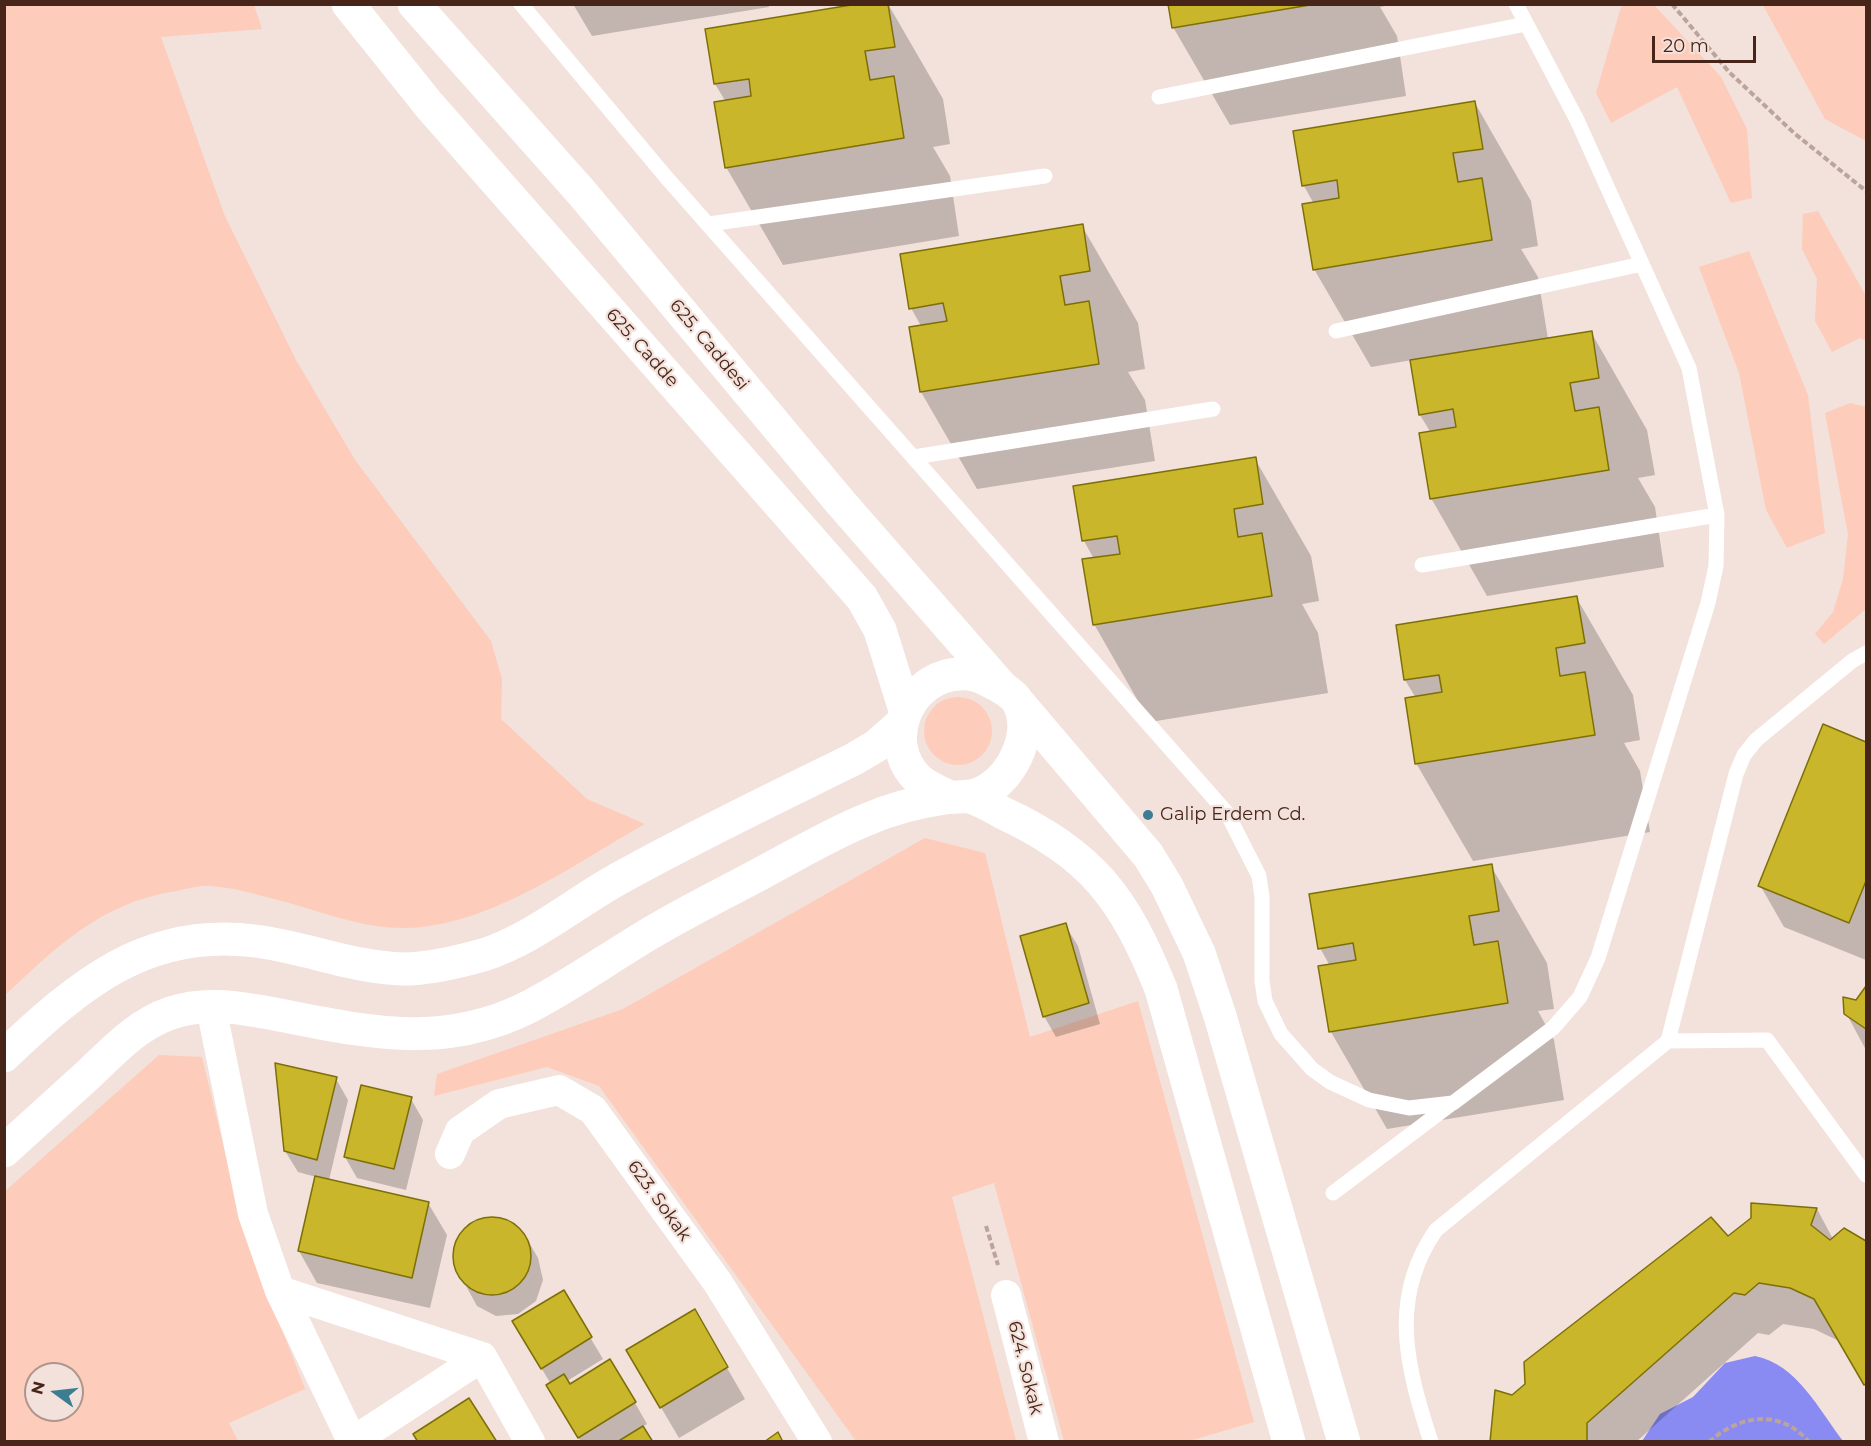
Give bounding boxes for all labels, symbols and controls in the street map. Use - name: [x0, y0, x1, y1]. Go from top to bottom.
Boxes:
- scale bar: [1655, 24, 1758, 62]
- text: 20 m: [1663, 35, 1709, 57]
- street label: 625. Caddesi: [665, 295, 753, 395]
- street label: 625. Cadde: [601, 304, 683, 392]
- place label: Galip Erdem Cd.: [1160, 804, 1305, 826]
- marker: Galip Erdem Cd.: [1141, 808, 1155, 822]
- street label: 623. Sokak: [623, 1157, 695, 1245]
- street label: 624. Sokak: [1003, 1319, 1047, 1417]
- north arrow: [24, 1362, 84, 1422]
- text: N: [27, 1379, 49, 1396]

